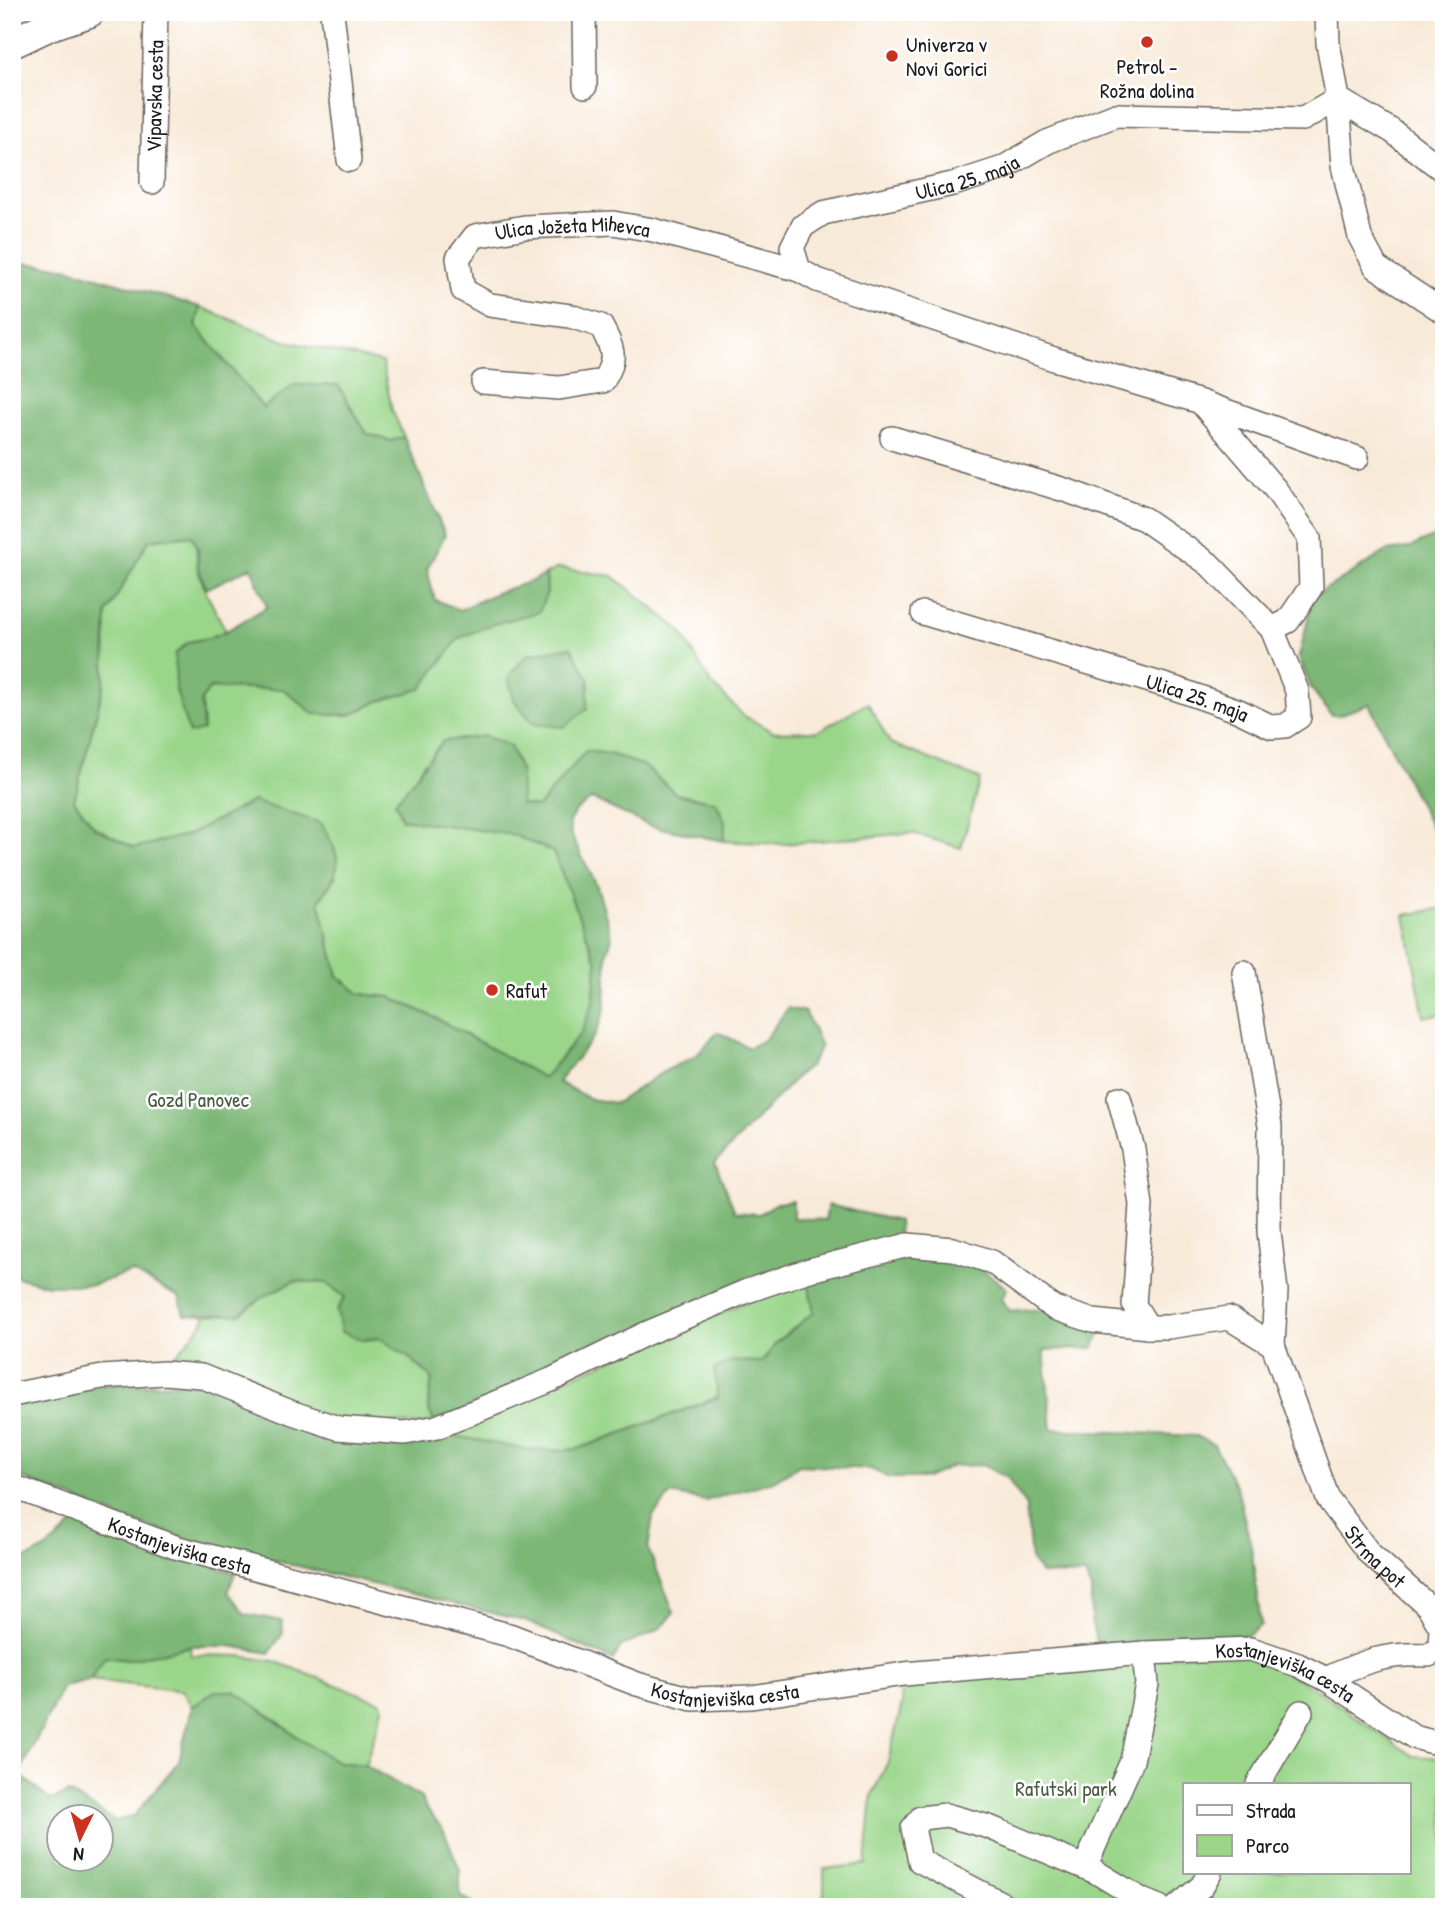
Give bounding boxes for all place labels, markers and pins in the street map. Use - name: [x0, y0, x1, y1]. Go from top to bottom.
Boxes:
- place label: Univerza v Novi Gorici: [906, 30, 988, 83]
- marker: Petrol - Rožna dolina: [1139, 34, 1155, 50]
- marker: Univerza v Novi Gorici: [884, 48, 900, 64]
- place label: Petrol - Rožna dolina: [1100, 52, 1194, 105]
- place label: Rafut: [506, 976, 548, 1005]
- marker: Rafut: [484, 982, 500, 998]

